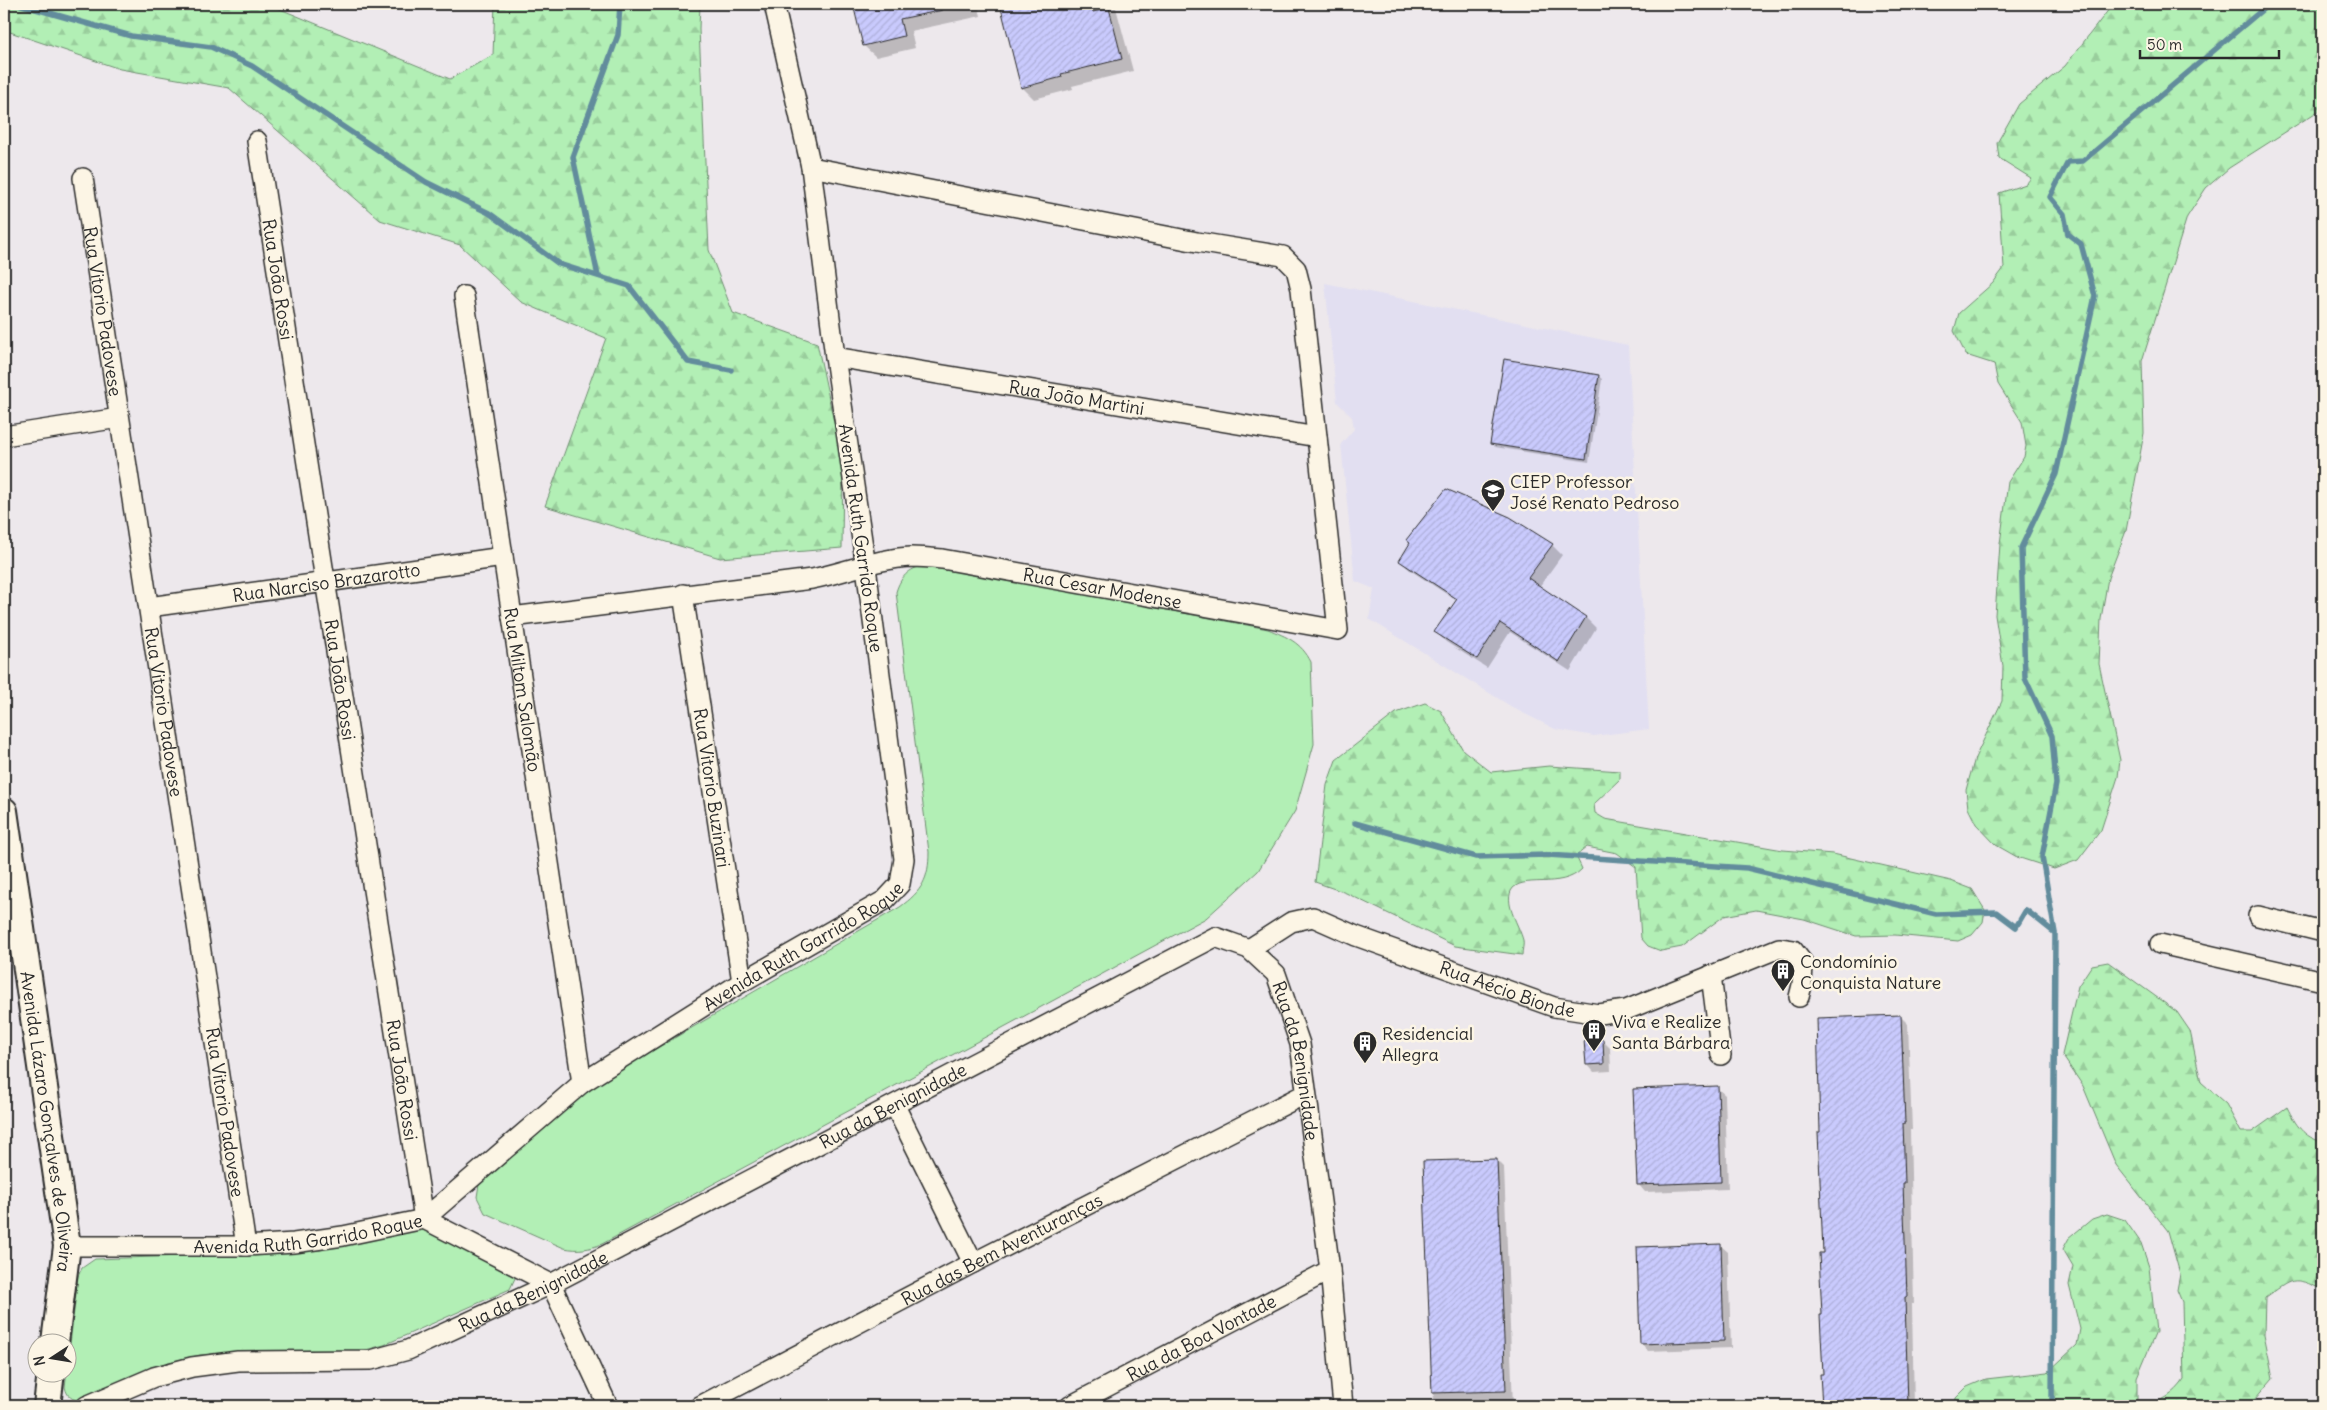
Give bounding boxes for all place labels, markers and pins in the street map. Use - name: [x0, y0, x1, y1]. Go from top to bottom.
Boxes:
- place label: CIEP Professor José Renato Pedroso: [1510, 470, 1679, 514]
- school or university icon: CIEP Professor José Renato Pedroso: [1480, 478, 1506, 512]
- place label: Condomínio Conquista Nature: [1800, 950, 1941, 994]
- building icon: Condomínio Conquista Nature: [1770, 958, 1796, 992]
- place label: Viva e Realize Santa Bárbara: [1612, 1010, 1730, 1054]
- building icon: Viva e Realize Santa Bárbara: [1581, 1018, 1607, 1052]
- place label: Residencial Allegra: [1382, 1022, 1473, 1066]
- building icon: Residencial Allegra: [1352, 1030, 1378, 1064]

